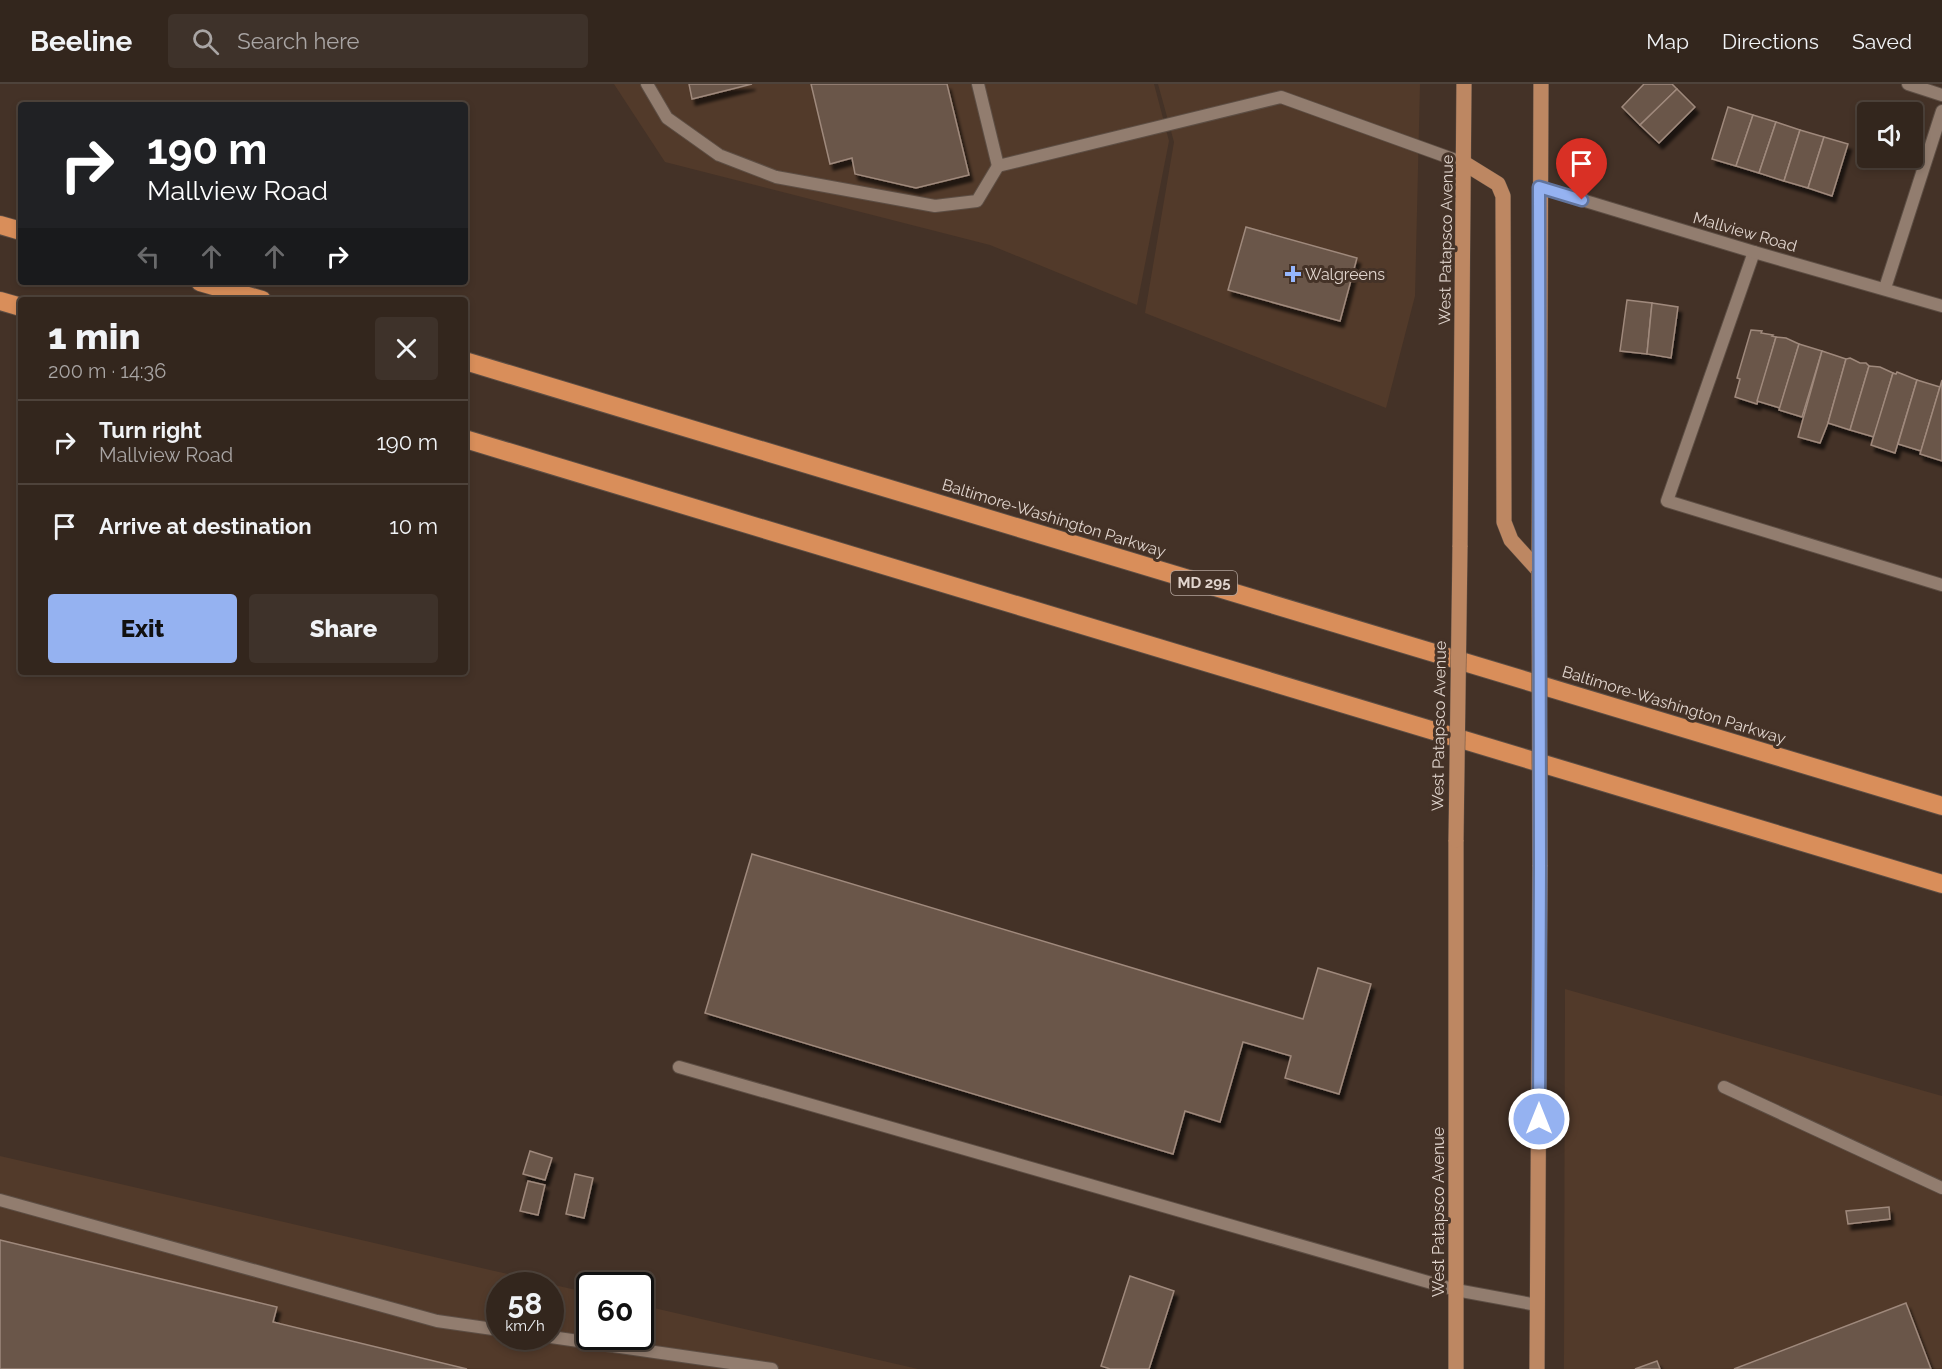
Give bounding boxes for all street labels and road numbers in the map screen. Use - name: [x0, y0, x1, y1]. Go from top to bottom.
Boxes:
- street label: West Patapsco Avenue: [1435, 155, 1457, 325]
- street label: Mallview Road: [1691, 208, 1799, 256]
- street label: Baltimore-Washington Parkway: [940, 475, 1168, 561]
- road number: MD 295: [1171, 571, 1237, 595]
- street label: West Patapsco Avenue: [1428, 641, 1450, 811]
- street label: Baltimore-Washington Parkway: [1560, 662, 1788, 748]
- street label: West Patapsco Avenue: [1429, 1127, 1448, 1297]

